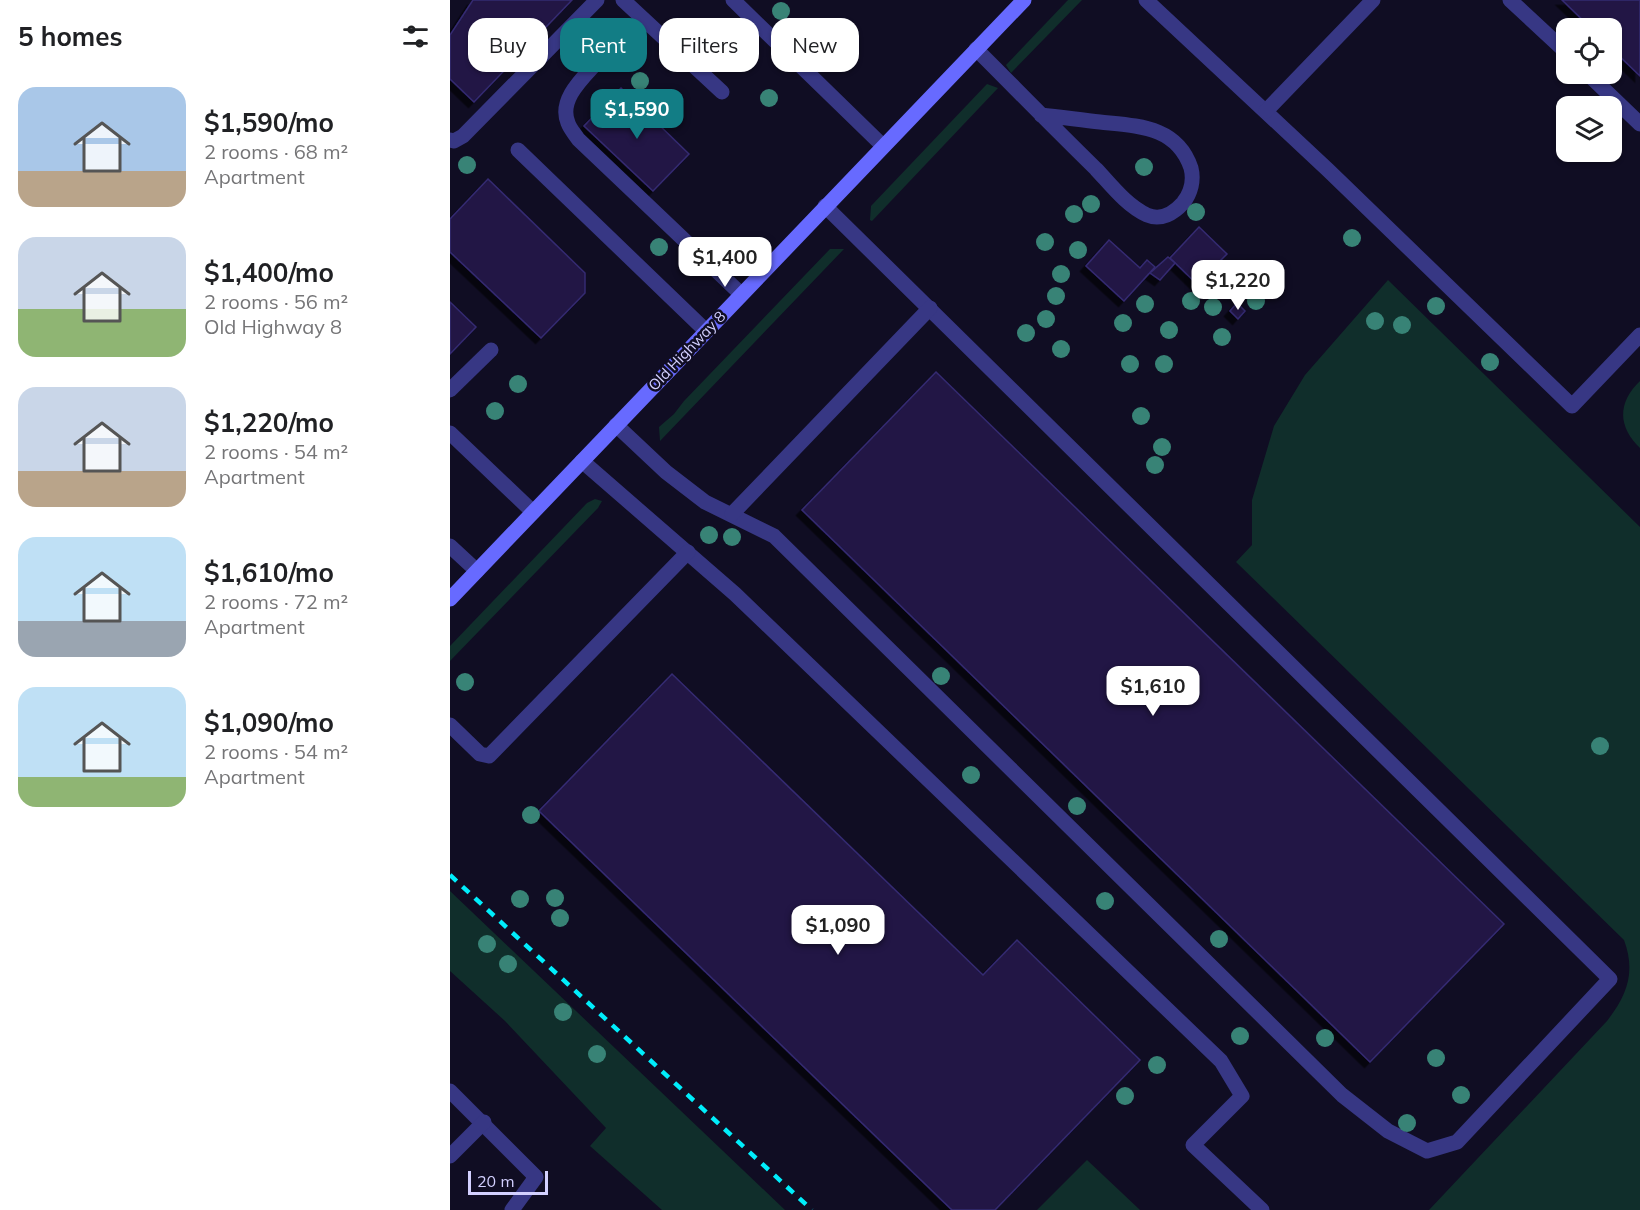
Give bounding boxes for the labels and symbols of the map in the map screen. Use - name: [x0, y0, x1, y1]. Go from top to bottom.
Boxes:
- pin: $1,590: [588, 89, 686, 140]
- pin: $1,400: [676, 237, 774, 288]
- pin: $1,220: [1189, 260, 1287, 311]
- street label: Old Highway 8: [644, 307, 729, 395]
- pin: $1,610: [1104, 666, 1202, 717]
- pin: $1,090: [789, 905, 887, 956]
- scale bar: [468, 1168, 548, 1196]

